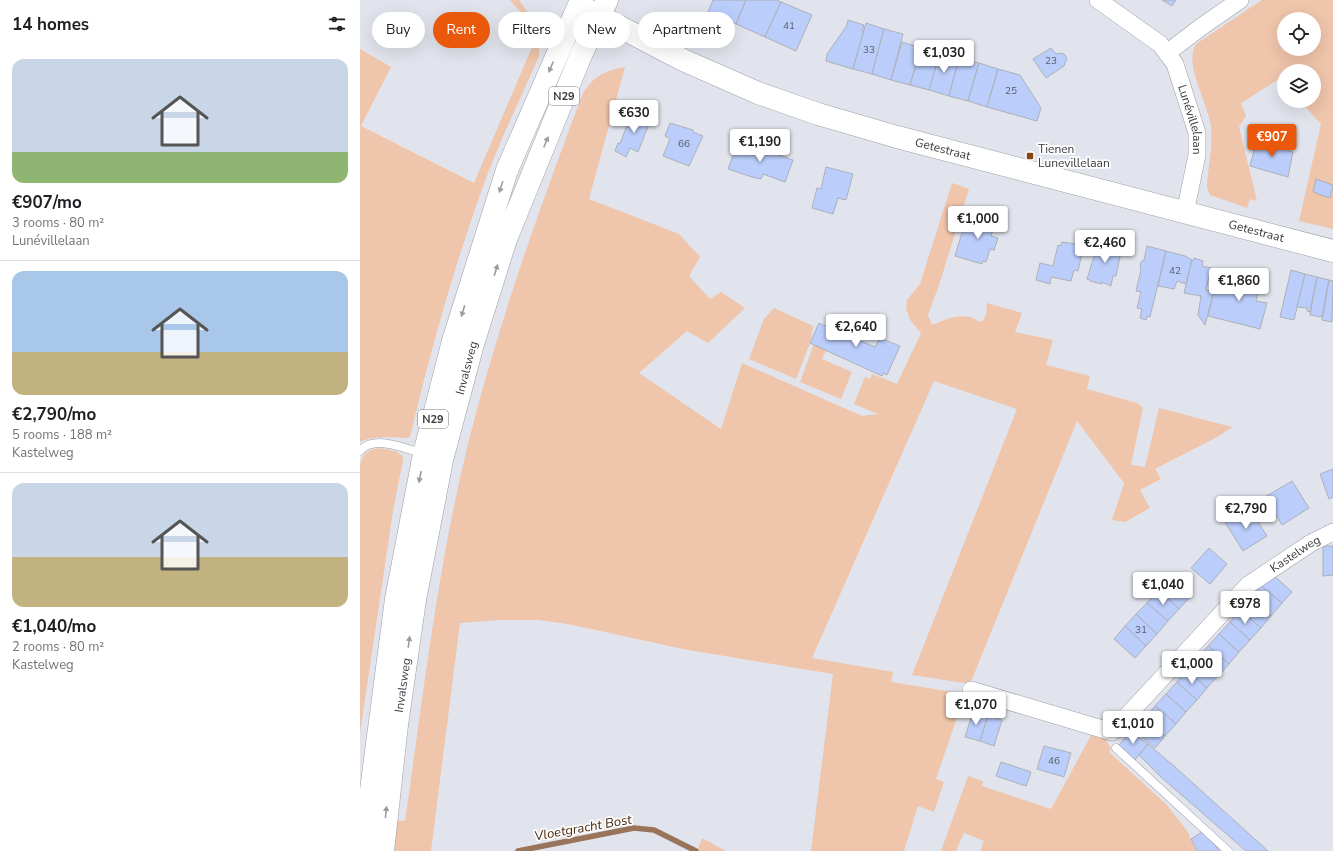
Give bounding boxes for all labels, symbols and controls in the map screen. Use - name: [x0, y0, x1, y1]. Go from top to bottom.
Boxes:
- chip: Buy: [372, 12, 425, 48]
- chip: Rent: [433, 12, 490, 48]
- chip: Filters: [498, 12, 565, 48]
- chip: New: [573, 12, 630, 48]
- chip: Apartment: [638, 12, 735, 48]
- map controls: [1277, 12, 1321, 108]
- button: locate: [1277, 12, 1321, 56]
- text: 14 homes: [12, 13, 89, 36]
- icon: filters: [326, 13, 348, 35]
- house number: 41: [783, 19, 795, 33]
- pin: €1,030: [911, 40, 977, 74]
- house number: 33: [863, 43, 875, 57]
- text: €1,030: [923, 44, 965, 62]
- house number: 23: [1045, 54, 1057, 68]
- one-way arrow: [548, 61, 554, 73]
- button: layers: [1277, 64, 1321, 108]
- street label: Lunévillelaan: [1174, 83, 1205, 154]
- house number: 25: [1005, 84, 1017, 98]
- icon: home: [144, 85, 216, 157]
- road number: N29: [549, 87, 579, 105]
- pin: €630: [610, 100, 658, 134]
- text: €630: [618, 104, 650, 122]
- pin: €907: [1248, 124, 1296, 158]
- text: €907: [1256, 128, 1288, 146]
- pin: €1,190: [727, 129, 793, 163]
- text: €1,190: [739, 133, 781, 151]
- street label: Getestraat: [913, 134, 973, 164]
- one-way arrow: [543, 136, 549, 148]
- house number: 66: [678, 137, 690, 151]
- place label: Tienen Lunevillelaan: [1038, 141, 1110, 171]
- marker: Tienen Lunevillelaan: [1025, 151, 1035, 161]
- one-way arrow: [498, 181, 504, 193]
- text: €907/mo: [12, 191, 82, 214]
- pin: €1,000: [945, 206, 1011, 240]
- text: €1,000: [957, 210, 999, 228]
- text: 3 rooms · 80 m²: [12, 214, 104, 232]
- street label: Getestraat: [1227, 216, 1287, 246]
- pin: €2,460: [1072, 230, 1138, 264]
- text: Lunévillelaan: [12, 232, 90, 250]
- text: €2,460: [1084, 234, 1126, 252]
- one-way arrow: [493, 264, 499, 276]
- house number: 42: [1169, 264, 1181, 278]
- pin: €1,860: [1206, 268, 1272, 302]
- text: €1,860: [1218, 272, 1260, 290]
- icon: home: [144, 297, 216, 369]
- one-way arrow: [460, 305, 466, 317]
- pin: €2,640: [823, 314, 889, 348]
- text: €2,640: [835, 318, 877, 336]
- street label: Invalsweg: [452, 339, 481, 396]
- text: €2,790/mo: [12, 403, 96, 426]
- road number: N29: [418, 410, 448, 428]
- text: 5 rooms · 188 m²: [12, 426, 112, 444]
- text: Kastelweg: [12, 444, 74, 462]
- one-way arrow: [416, 471, 422, 483]
- pin: €2,790: [1213, 496, 1279, 530]
- text: €2,790: [1225, 500, 1267, 518]
- icon: home: [144, 509, 216, 581]
- street label: Kastelweg: [1267, 532, 1323, 576]
- pin: €1,040: [1130, 572, 1196, 606]
- text: €1,040: [1142, 576, 1184, 594]
- pin: €978: [1221, 591, 1269, 625]
- text: €978: [1229, 595, 1261, 613]
- text: €1,040/mo: [12, 615, 96, 638]
- house number: 31: [1135, 623, 1147, 637]
- one-way arrow: [406, 636, 412, 648]
- text: 2 rooms · 80 m²: [12, 638, 104, 656]
- pin: €1,000: [1159, 651, 1225, 685]
- text: €1,000: [1171, 655, 1213, 673]
- text: Kastelweg: [12, 656, 74, 674]
- street label: Invalsweg: [391, 657, 415, 713]
- pin: €1,070: [943, 692, 1009, 726]
- text: €1,070: [955, 696, 997, 714]
- pin: €1,010: [1100, 711, 1166, 745]
- text: €1,010: [1112, 715, 1154, 733]
- house number: 46: [1048, 754, 1060, 768]
- one-way arrow: [383, 806, 390, 818]
- water label: Vloetgracht Bost: [533, 811, 634, 845]

